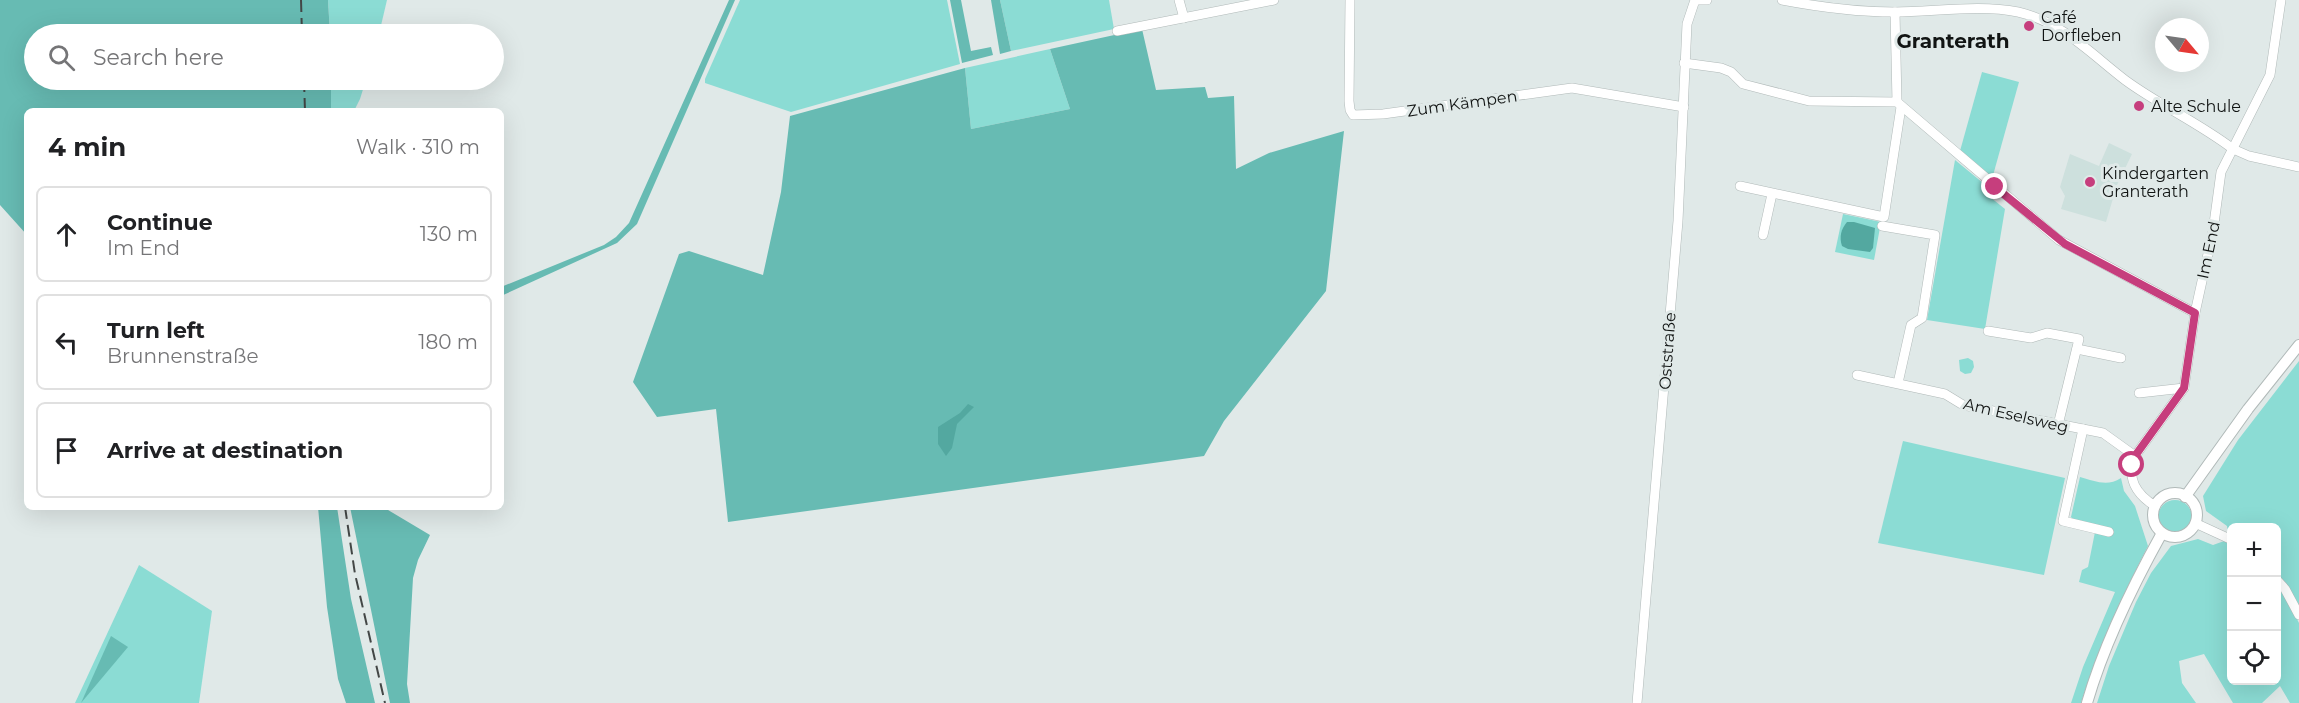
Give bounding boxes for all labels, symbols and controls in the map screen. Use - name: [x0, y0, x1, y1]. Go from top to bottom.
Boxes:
- place label: Café Dorfleben: [2041, 8, 2122, 45]
- north arrow: [2155, 18, 2209, 72]
- marker: Café Dorfleben: [2022, 19, 2036, 33]
- search box: [24, 24, 504, 90]
- district label: Granterath: [1896, 29, 2010, 53]
- icon: search: [45, 41, 78, 74]
- text: Search here: [93, 44, 224, 71]
- street label: Zum Kämpen: [1406, 86, 1518, 121]
- place label: Alte Schule: [2151, 97, 2241, 116]
- marker: Alte Schule: [2132, 99, 2146, 113]
- text: 4 min: [48, 131, 126, 163]
- text: Walk · 310 m: [356, 135, 480, 159]
- place label: Kindergarten Granterath: [2102, 164, 2209, 201]
- route end: [1981, 173, 2007, 199]
- marker: Kindergarten Granterath: [2083, 175, 2097, 189]
- text: Continue: [107, 209, 213, 236]
- icon: ahead: [50, 218, 83, 251]
- street label: Im End: [2193, 220, 2224, 281]
- text: 130 m: [420, 222, 478, 246]
- text: Im End: [107, 236, 180, 260]
- street label: Oststraße: [1655, 312, 1680, 390]
- text: Turn left: [107, 317, 205, 344]
- icon: left: [50, 326, 83, 359]
- text: 180 m: [418, 330, 478, 354]
- text: Brunnenstraße: [107, 344, 259, 368]
- street label: Am Eselsweg: [1962, 394, 2070, 437]
- icon: arrive: [50, 434, 83, 467]
- text: Arrive at destination: [107, 437, 343, 464]
- route start: [2118, 451, 2144, 477]
- map controls: [2227, 523, 2281, 685]
- button: +: [2227, 523, 2281, 577]
- button: −: [2227, 577, 2281, 631]
- button: locate: [2227, 631, 2281, 685]

